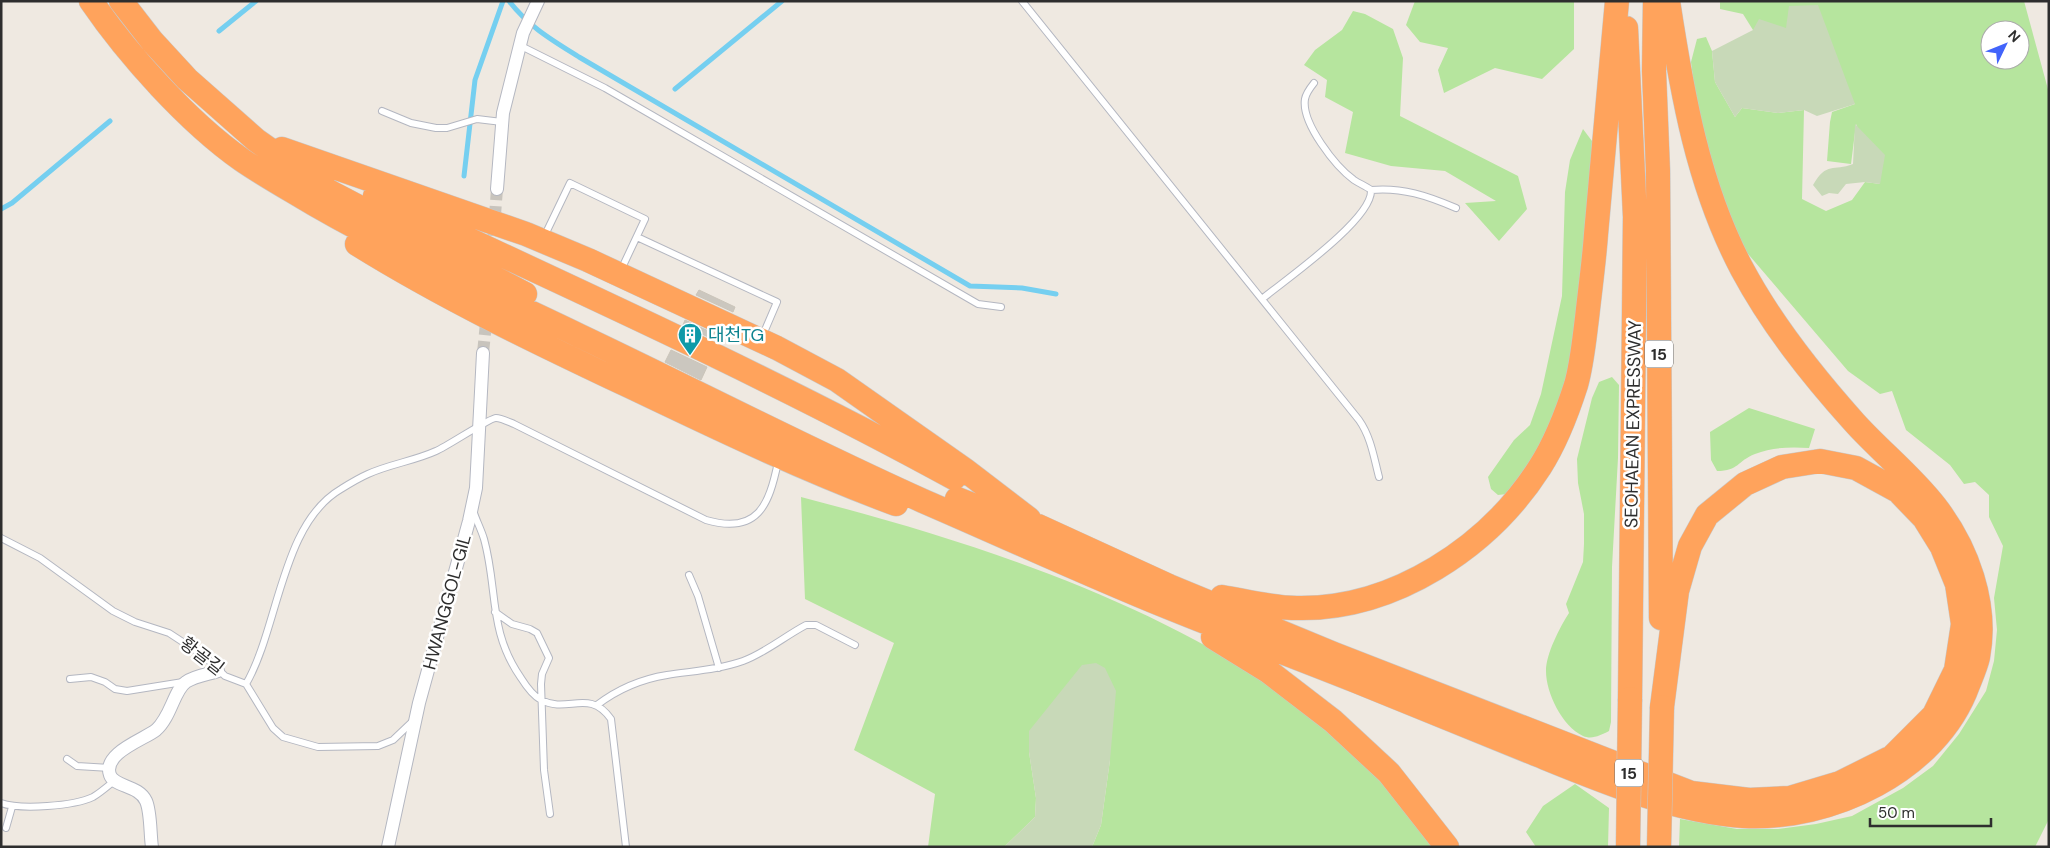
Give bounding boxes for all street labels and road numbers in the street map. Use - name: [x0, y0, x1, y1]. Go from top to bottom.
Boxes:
- street label: SEOHAEAN EXPRESSWAY: [1619, 319, 1647, 528]
- road number: 15: [1645, 340, 1673, 368]
- street label: HWANGGOL-GIL: [417, 532, 477, 672]
- street label: 황골길: [175, 631, 229, 681]
- road number: 15: [1615, 760, 1643, 786]

